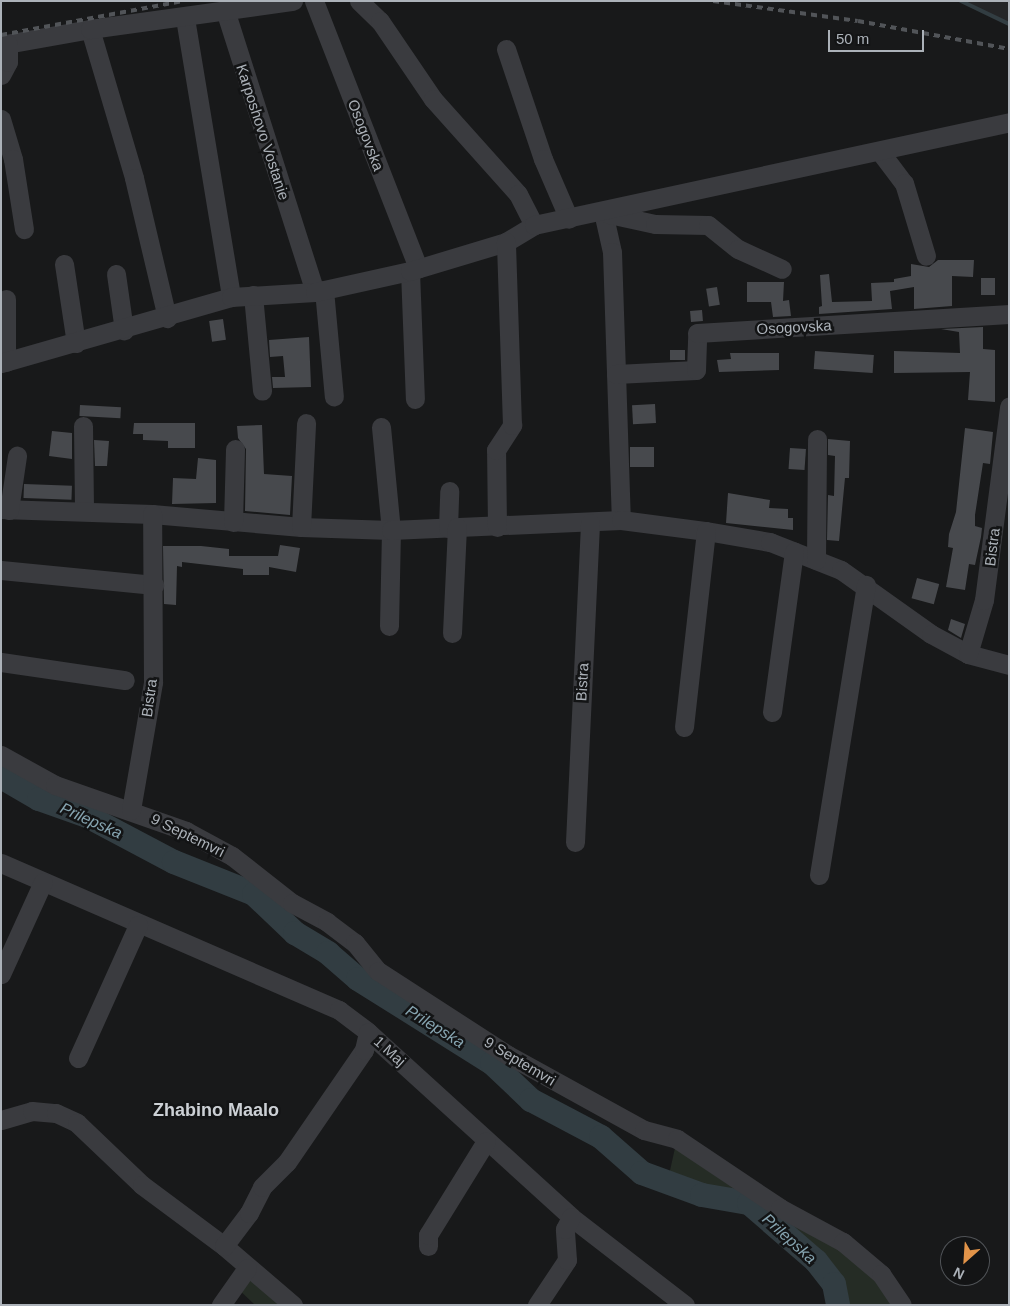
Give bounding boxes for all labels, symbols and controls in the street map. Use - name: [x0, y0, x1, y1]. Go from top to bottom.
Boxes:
- scale bar: [830, 20, 926, 52]
- text: 50 m: [836, 30, 869, 47]
- street label: Karposhovo Vostanie: [233, 62, 293, 202]
- street label: Osogovska: [344, 97, 388, 173]
- street label: Osogovska: [756, 316, 832, 338]
- street label: Bistra: [981, 527, 1003, 567]
- street label: Bistra: [572, 662, 592, 702]
- street label: Bistra: [137, 678, 161, 718]
- water label: Prilepska: [57, 799, 125, 843]
- street label: 9 Septemvri: [148, 809, 228, 861]
- water label: Prilepska: [402, 1001, 468, 1053]
- street label: 1 Maj: [370, 1032, 410, 1070]
- street label: 9 Septemvri: [481, 1033, 559, 1089]
- district label: Zhabino Maalo: [153, 1099, 279, 1121]
- water label: Prilepska: [758, 1210, 820, 1268]
- north arrow: [940, 1236, 990, 1286]
- text: N: [951, 1264, 967, 1283]

